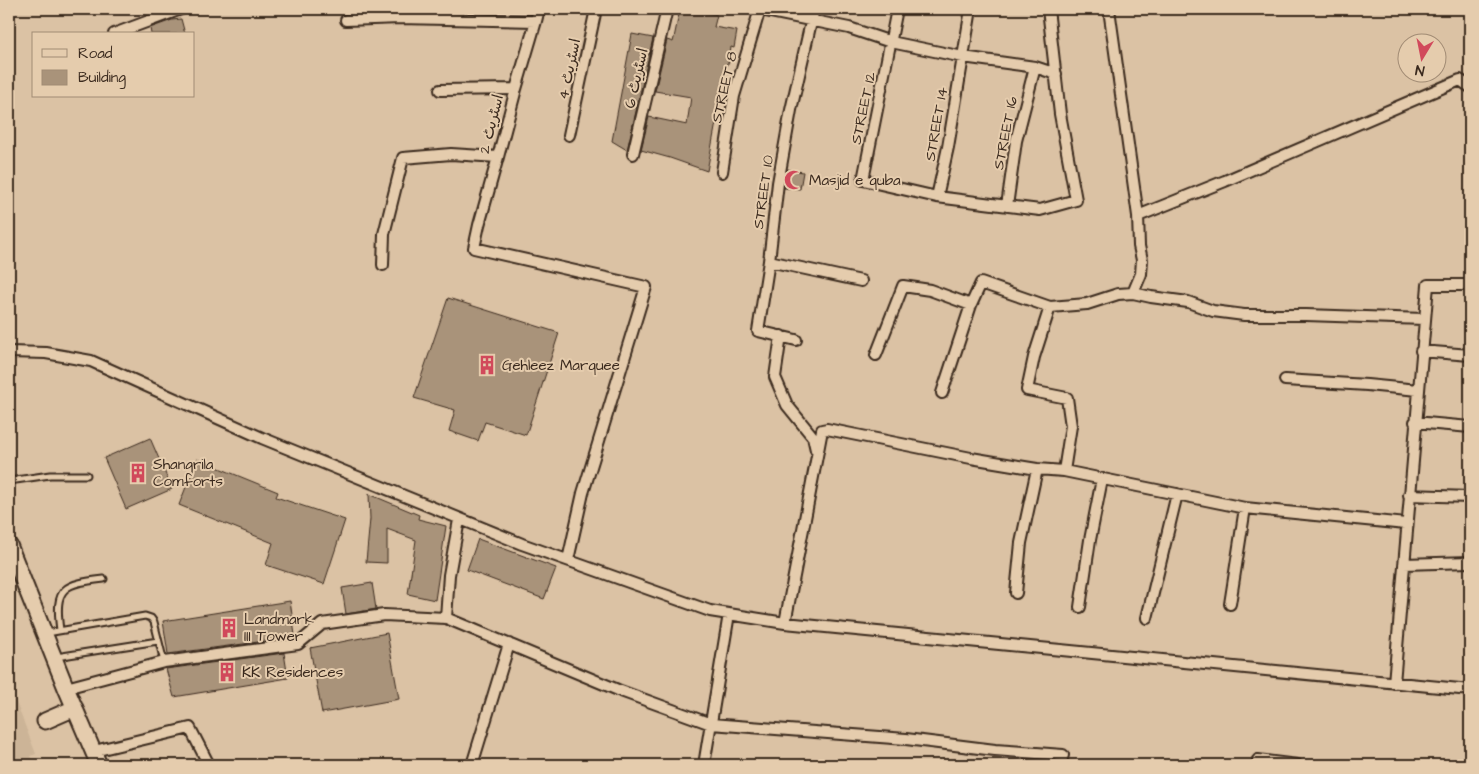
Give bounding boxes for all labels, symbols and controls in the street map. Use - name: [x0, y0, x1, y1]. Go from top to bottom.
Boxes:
- legend: [32, 32, 195, 98]
- north arrow: [1396, 32, 1446, 82]
- street label: اسٹریٹ 4: [553, 37, 586, 102]
- text: Road: [78, 43, 113, 64]
- street label: اسٹریٹ 6: [619, 46, 654, 110]
- street label: STREET 8: [706, 49, 743, 125]
- text: N: [1414, 59, 1426, 80]
- text: Building: [78, 67, 126, 89]
- street label: STREET 12: [846, 70, 881, 146]
- street label: STREET 14: [920, 85, 953, 163]
- street label: اسٹریٹ 2: [474, 92, 509, 156]
- street label: STREET 16: [988, 94, 1023, 171]
- street label: STREET 10: [748, 153, 779, 230]
- mosque icon: Masjid e quba: [783, 169, 805, 191]
- place label: Masjid e quba: [809, 170, 901, 191]
- building icon: Gehleez Marquee: [476, 354, 498, 376]
- place label: Gehleez Marquee: [502, 355, 620, 376]
- place label: Shangrila Comforts: [153, 454, 223, 492]
- building icon: Shangrila Comforts: [127, 462, 149, 484]
- place label: Landmark III Tower: [244, 609, 314, 647]
- building icon: Landmark III Tower: [218, 617, 240, 639]
- building icon: KK Residences: [216, 661, 238, 683]
- place label: KK Residences: [242, 662, 344, 683]

